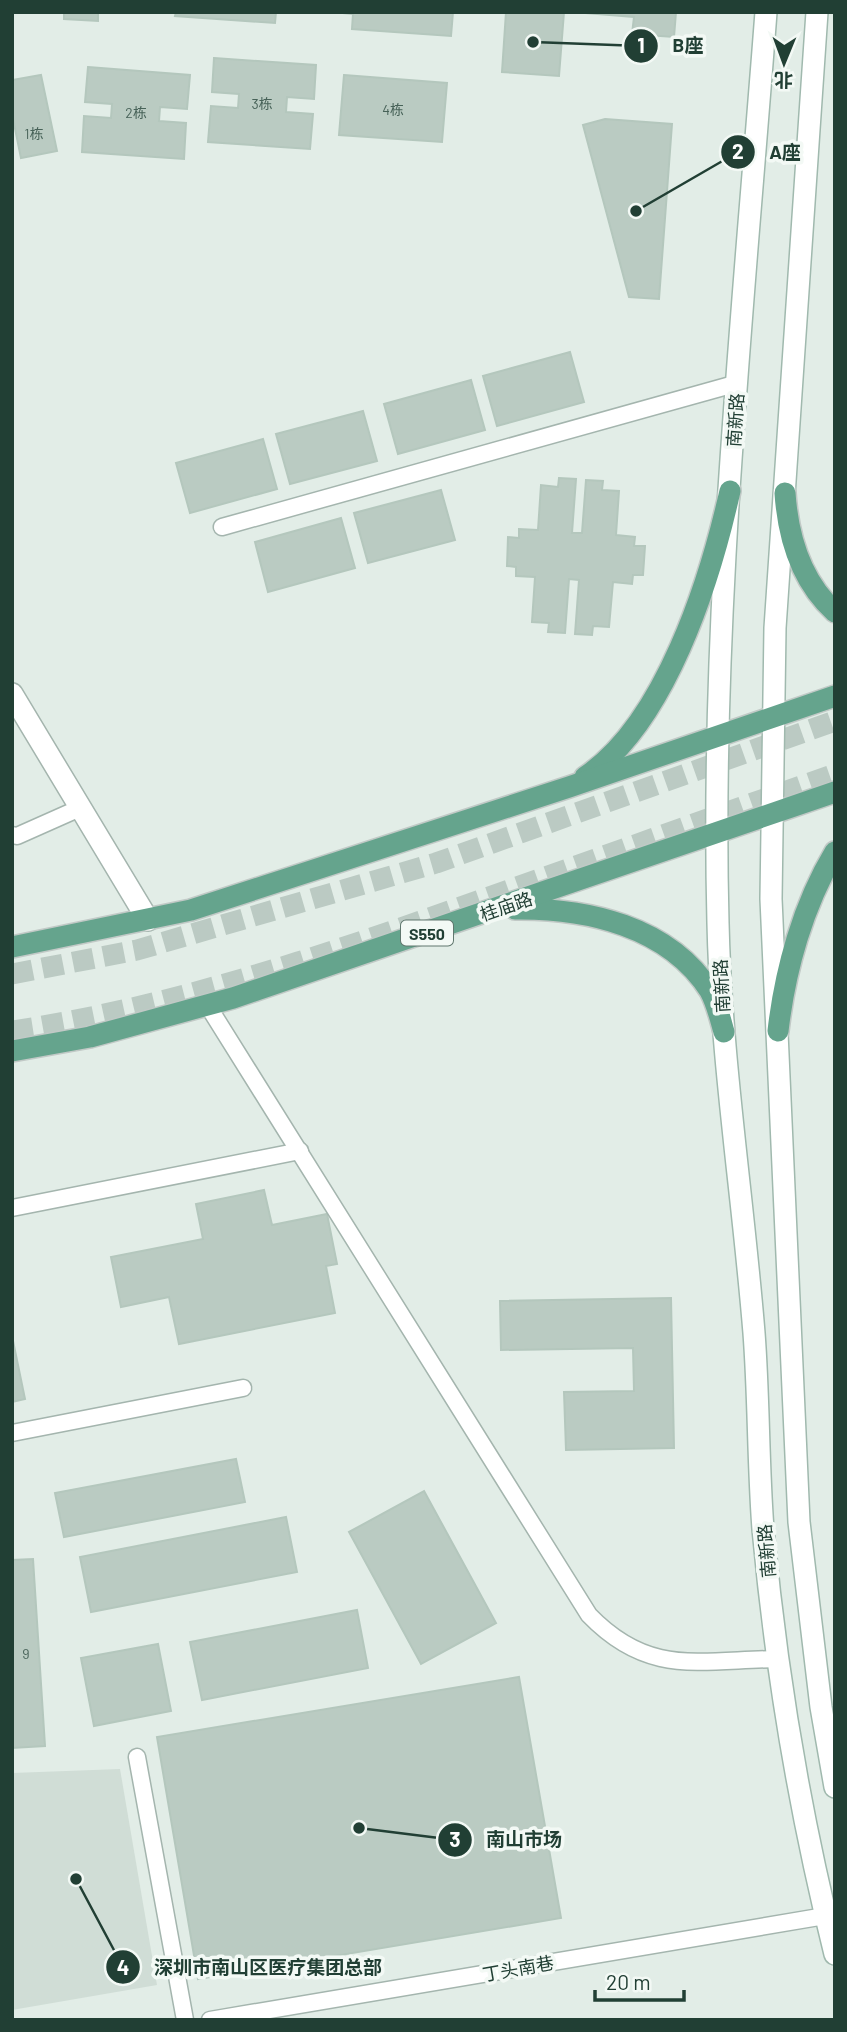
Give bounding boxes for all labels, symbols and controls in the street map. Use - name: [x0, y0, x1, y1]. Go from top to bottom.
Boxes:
- callout: B座: [624, 26, 718, 66]
- north arrow: [749, 28, 819, 98]
- text: 1: [637, 32, 645, 57]
- text: B座: [673, 33, 703, 56]
- text: 北: [774, 69, 793, 92]
- house number: 3栋: [251, 95, 273, 112]
- house number: 4栋: [382, 101, 404, 118]
- house number: 2栋: [125, 104, 147, 121]
- house number: 1栋: [25, 125, 43, 142]
- callout: A座: [720, 132, 815, 172]
- text: 2: [732, 138, 744, 163]
- text: A座: [769, 140, 801, 163]
- street label: 南新路: [722, 392, 748, 448]
- street label: 桂庙路: [477, 887, 535, 925]
- road number: S550: [401, 920, 453, 945]
- street label: 南新路: [709, 958, 733, 1014]
- street label: 南新路: [753, 1523, 779, 1579]
- house number: 9: [22, 1645, 30, 1662]
- callout: 南山市场: [437, 1820, 576, 1860]
- text: 3: [449, 1826, 461, 1851]
- text: 南山市场: [486, 1827, 562, 1850]
- callout: 深圳市南山区医疗集团总部: [105, 1947, 396, 1987]
- street label: 丁头南巷: [481, 1951, 555, 1985]
- text: 4: [117, 1954, 129, 1979]
- text: 深圳市南山区医疗集团总部: [154, 1955, 382, 1978]
- scale bar: [595, 1958, 684, 2002]
- text: 20 m: [606, 1969, 651, 1994]

